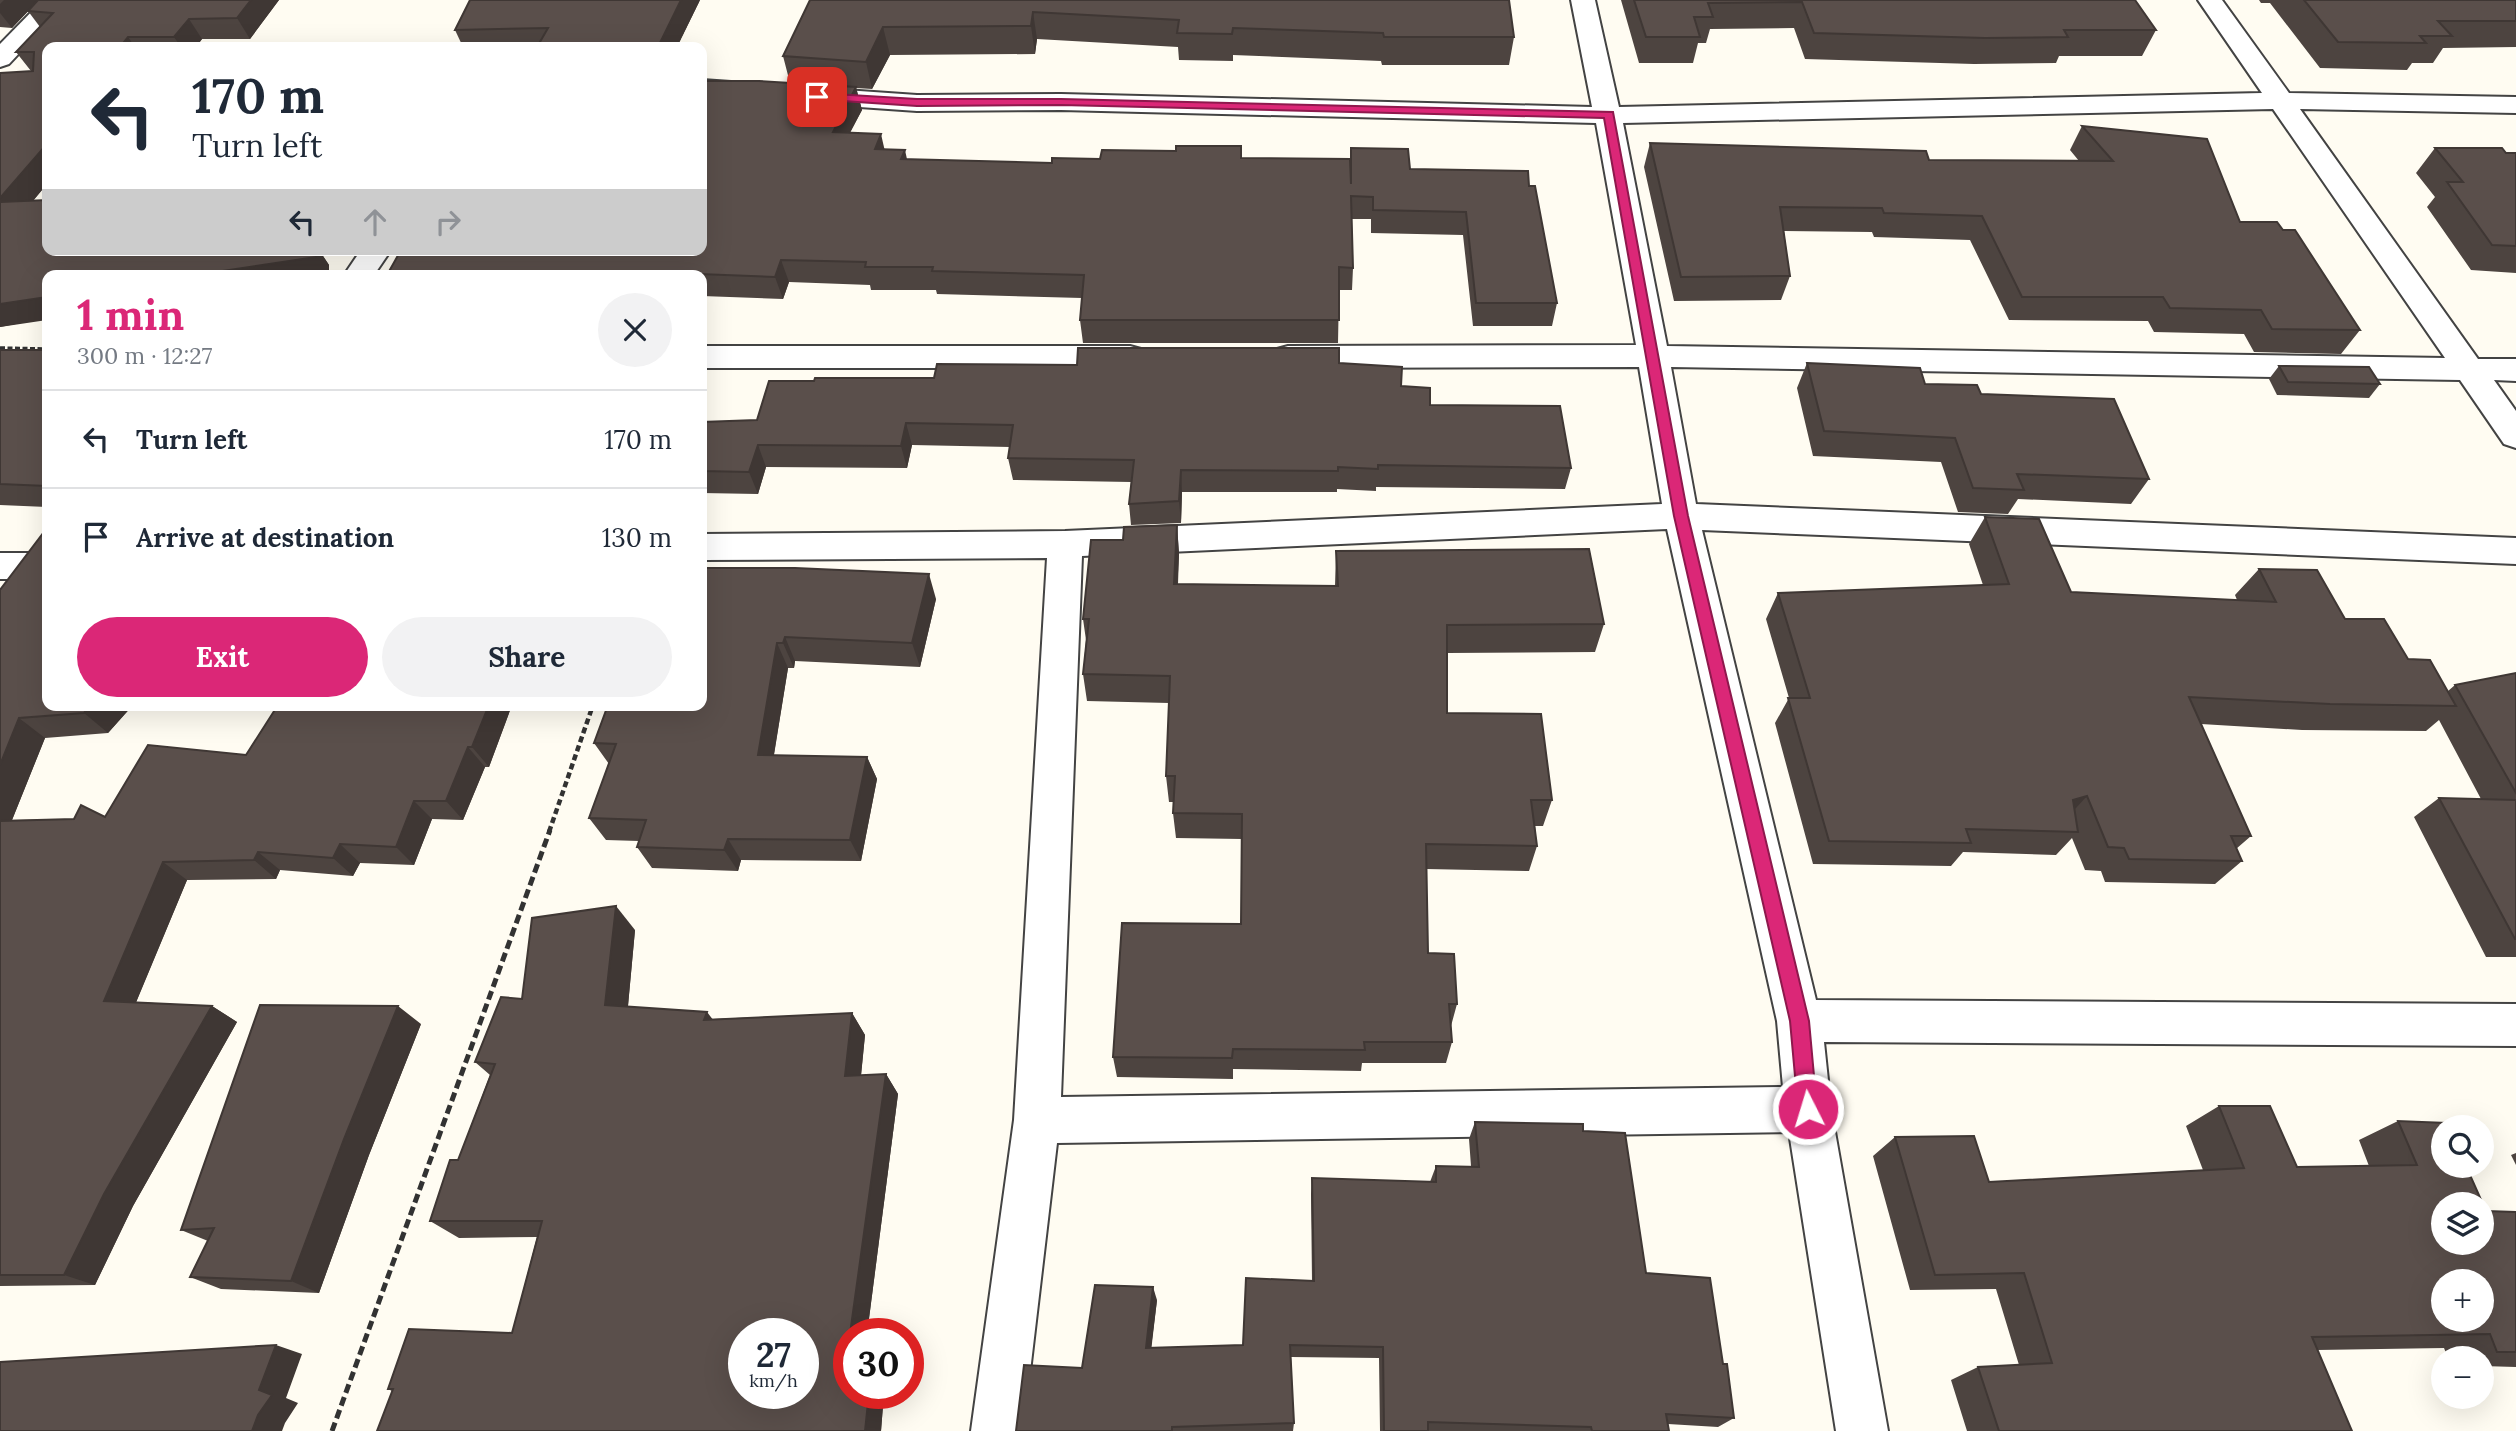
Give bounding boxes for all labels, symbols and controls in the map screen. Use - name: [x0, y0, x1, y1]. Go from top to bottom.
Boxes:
- text: 170 m: [192, 64, 324, 126]
- pin: [787, 67, 847, 127]
- icon: left: [77, 70, 168, 161]
- icon: arrive: [798, 78, 836, 116]
- text: Turn left: [192, 125, 322, 166]
- icon: left: [283, 203, 321, 241]
- icon: ahead: [356, 203, 394, 241]
- icon: right: [429, 203, 467, 241]
- text: 1 min: [77, 288, 184, 342]
- button: close: [598, 293, 672, 367]
- text: 300 m · 12:27: [77, 341, 212, 370]
- icon: left: [77, 420, 115, 458]
- text: Turn left: [136, 423, 247, 456]
- text: 170 m: [604, 423, 672, 456]
- icon: arrive: [77, 518, 115, 556]
- text: Arrive at destination: [136, 521, 394, 554]
- text: 130 m: [602, 521, 672, 554]
- button: Exit: [77, 617, 368, 697]
- button: Share: [382, 617, 672, 697]
- position arrow: [1771, 1072, 1845, 1146]
- map controls: [2431, 1115, 2494, 1409]
- button: search: [2431, 1115, 2494, 1178]
- button: layers: [2431, 1192, 2494, 1255]
- button: +: [2431, 1269, 2494, 1332]
- speed limit sign: 30: [833, 1318, 924, 1409]
- text: 27: [756, 1332, 791, 1377]
- button: −: [2431, 1346, 2494, 1409]
- text: km/h: [749, 1369, 798, 1392]

